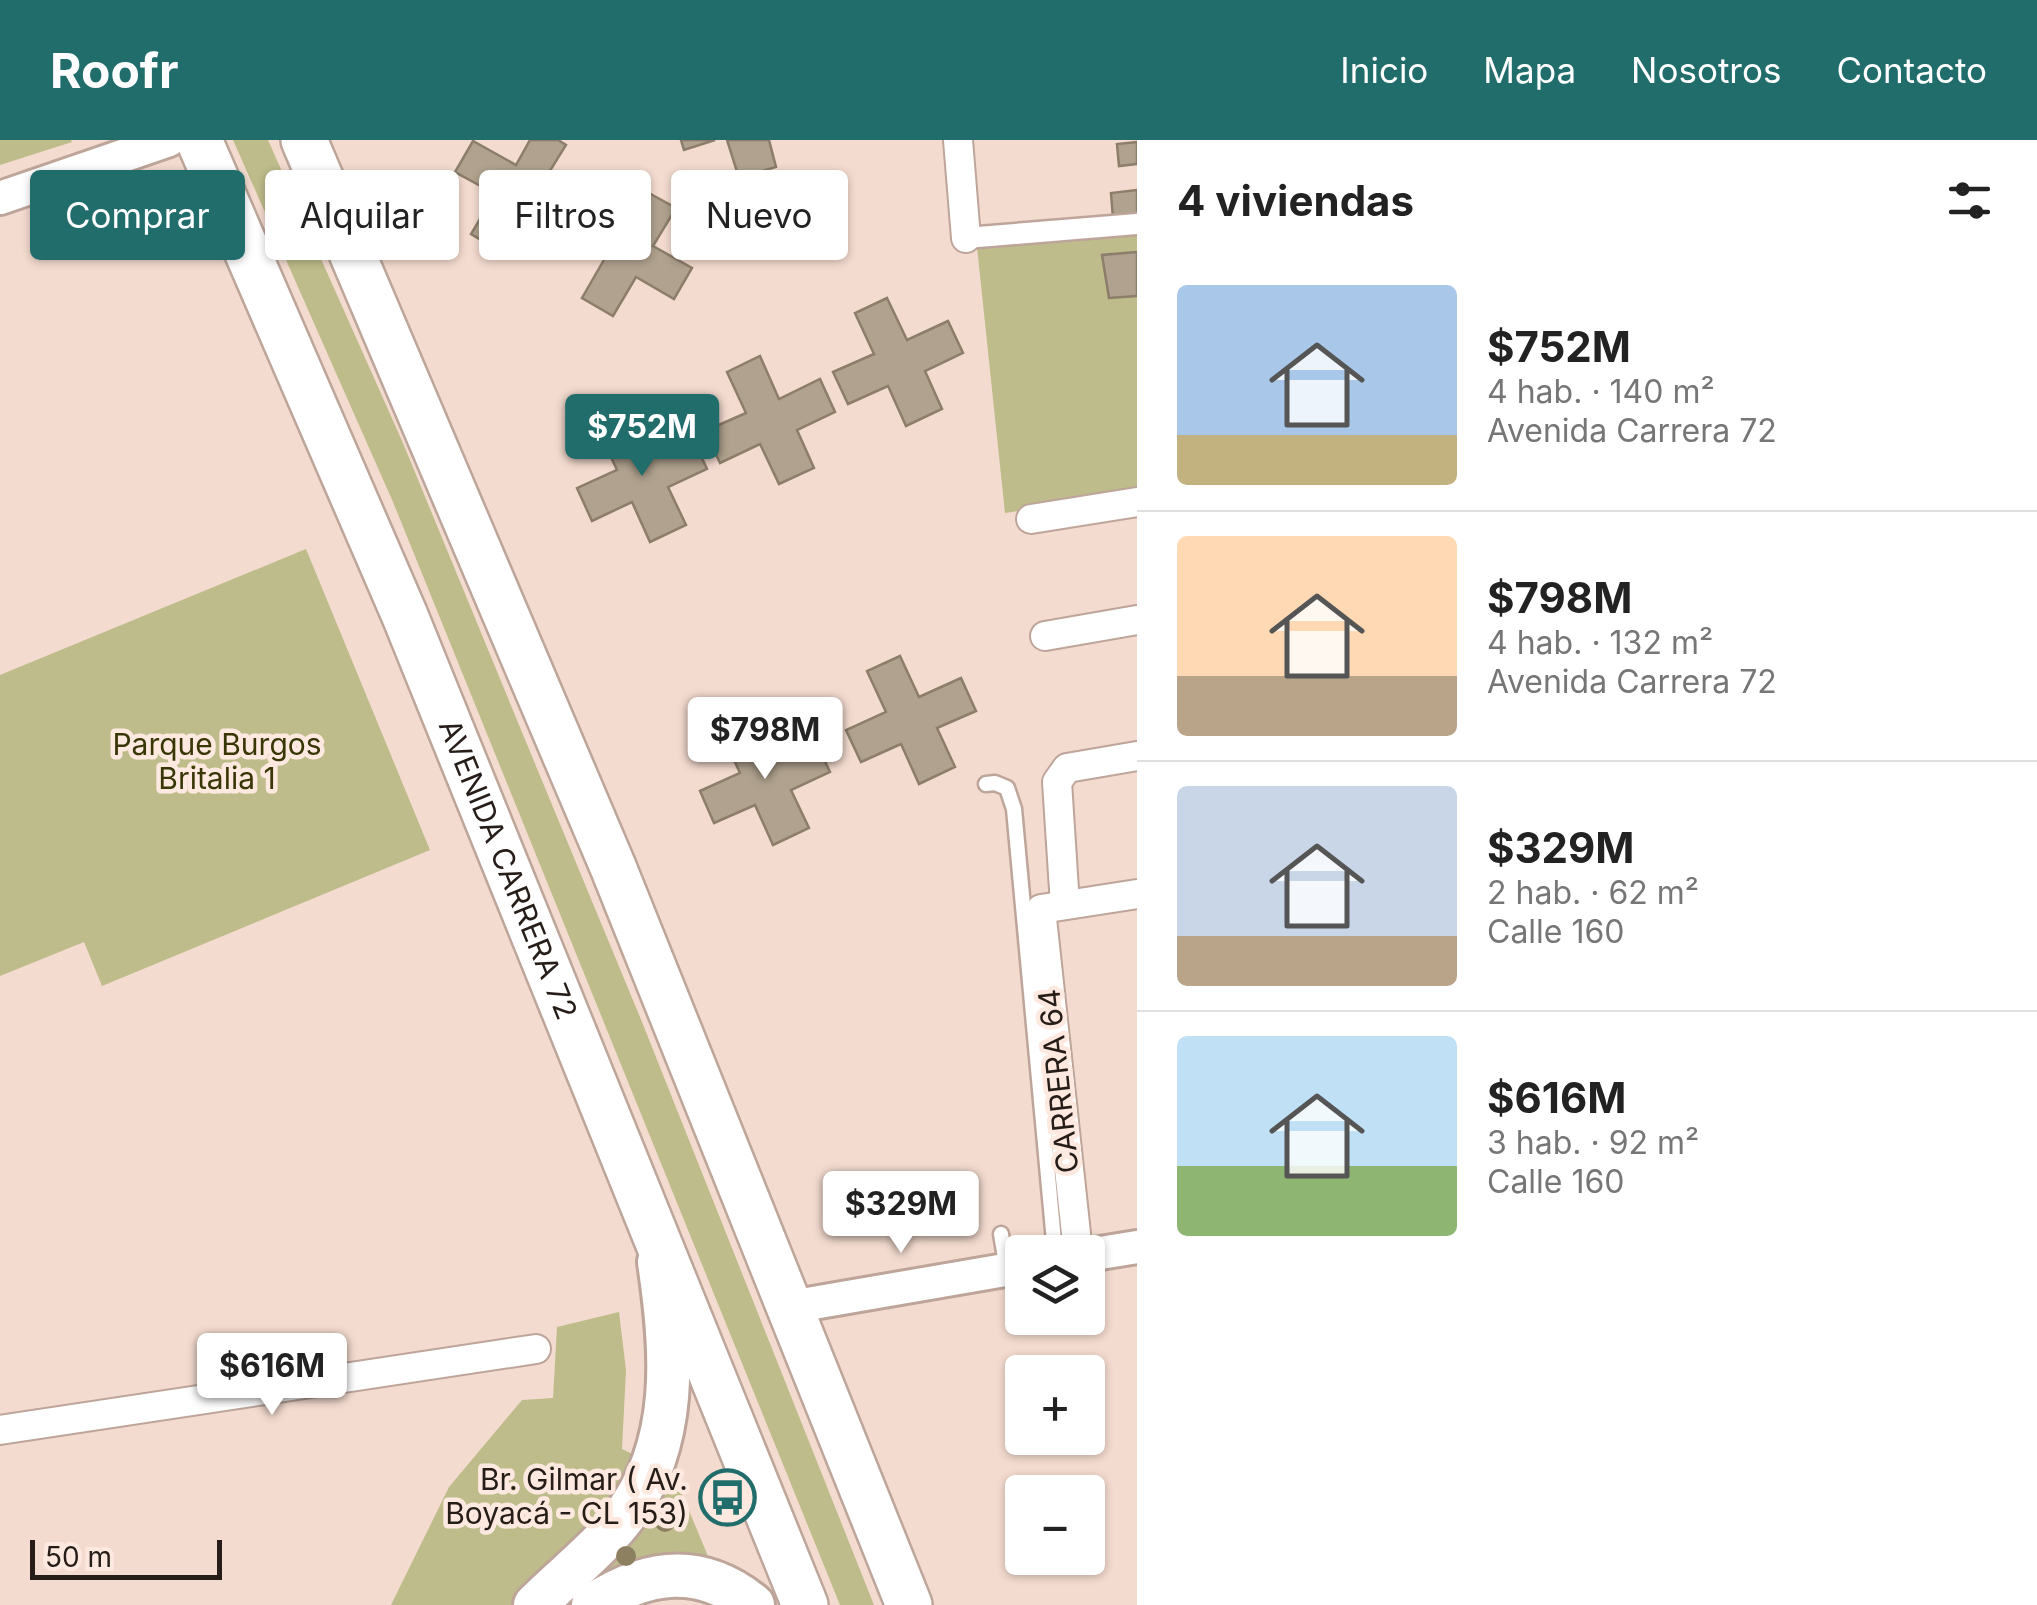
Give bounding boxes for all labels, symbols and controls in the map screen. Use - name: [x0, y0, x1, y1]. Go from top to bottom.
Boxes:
- text: Roofr: [50, 41, 178, 100]
- text: Inicio: [1340, 49, 1428, 91]
- text: Mapa: [1483, 49, 1576, 91]
- text: Nosotros: [1631, 49, 1781, 91]
- text: Contacto: [1836, 49, 1987, 91]
- chip: Comprar: [30, 170, 245, 260]
- chip: Alquilar: [265, 170, 459, 260]
- chip: Filtros: [479, 170, 651, 260]
- chip: Nuevo: [671, 170, 848, 260]
- icon: filters: [1942, 173, 1997, 228]
- text: 4 viviendas: [1177, 175, 1414, 226]
- text: $752M: [1487, 321, 1631, 372]
- icon: home: [1257, 325, 1377, 445]
- text: 4 hab. · 140 m²: [1487, 372, 1715, 411]
- pin: $752M: [572, 394, 712, 479]
- text: $752M: [587, 407, 697, 446]
- text: Avenida Carrera 72: [1487, 411, 1777, 450]
- text: $798M: [1487, 572, 1632, 623]
- icon: home: [1257, 576, 1377, 696]
- text: 4 hab. · 132 m²: [1487, 623, 1713, 662]
- text: Avenida Carrera 72: [1487, 662, 1777, 701]
- pin: $798M: [695, 697, 835, 782]
- text: $798M: [710, 710, 820, 749]
- street label: AVENIDA CARRERA 72: [432, 714, 585, 1024]
- park label: Parque Burgos Britalia 1: [112, 726, 322, 796]
- text: $329M: [1487, 822, 1634, 873]
- icon: home: [1257, 826, 1377, 946]
- text: 2 hab. · 62 m²: [1487, 873, 1699, 912]
- text: Calle 160: [1487, 912, 1625, 951]
- street label: CARRERA 64: [1030, 987, 1086, 1175]
- text: $616M: [1487, 1072, 1626, 1123]
- icon: home: [1257, 1076, 1377, 1196]
- text: 3 hab. · 92 m²: [1487, 1123, 1699, 1162]
- text: Calle 160: [1487, 1162, 1625, 1201]
- pin: $329M: [831, 1171, 971, 1256]
- text: $329M: [845, 1184, 957, 1223]
- map controls: [1005, 1235, 1105, 1575]
- button: layers: [1005, 1235, 1105, 1335]
- pin: $616M: [202, 1333, 342, 1418]
- text: $616M: [219, 1346, 325, 1385]
- button: +: [1005, 1355, 1105, 1455]
- place label: Br. Gilmar ( Av. Boyacá - CL 153): [445, 1461, 688, 1531]
- bus stop icon: Br. Gilmar ( Av. Boyacá - CL 153): [697, 1467, 757, 1527]
- button: −: [1005, 1475, 1105, 1575]
- scale bar: [30, 1535, 222, 1580]
- text: 50 m: [45, 1540, 112, 1574]

